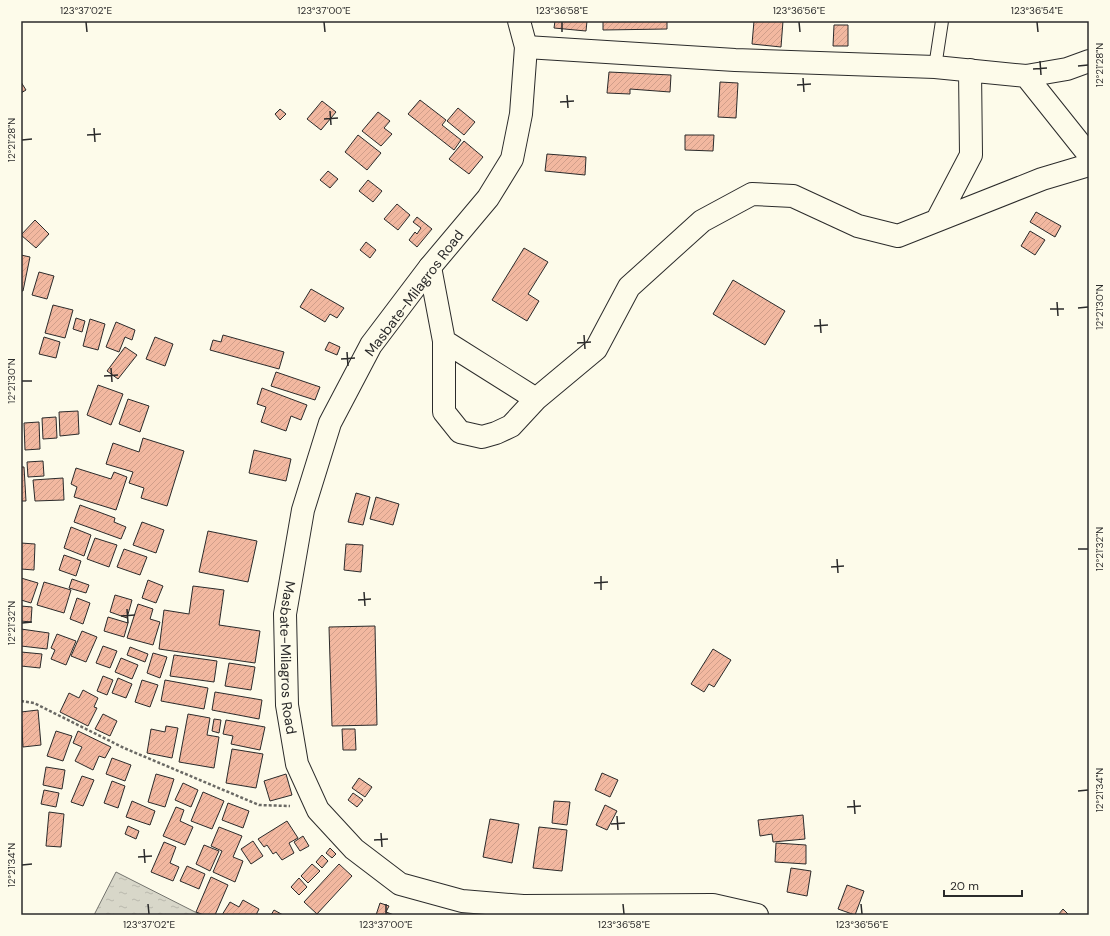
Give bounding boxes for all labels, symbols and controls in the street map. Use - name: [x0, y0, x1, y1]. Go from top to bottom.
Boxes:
- text: 123°37'02"E: [60, 4, 112, 17]
- text: 123°37'00"E: [297, 4, 351, 17]
- text: 123°36'58"E: [536, 4, 589, 17]
- text: 123°36'56"E: [773, 4, 826, 17]
- text: 123°36'54"E: [1011, 4, 1064, 17]
- text: 12°21'28"N: [1093, 43, 1106, 87]
- text: 12°21'28"N: [5, 118, 18, 162]
- street label: Masbate-Milagros Road: [361, 226, 467, 360]
- text: 12°21'30"N: [1093, 284, 1106, 330]
- text: 12°21'30"N: [5, 358, 18, 404]
- text: 12°21'32"N: [1093, 527, 1106, 571]
- street label: Masbate-Milagros Road: [276, 580, 301, 735]
- text: 12°21'32"N: [5, 601, 18, 645]
- text: 12°21'34"N: [1093, 768, 1106, 812]
- text: 12°21'34"N: [5, 843, 18, 887]
- scale bar: [944, 872, 1022, 898]
- text: 20 m: [950, 878, 979, 894]
- text: 123°37'02"E: [123, 918, 175, 931]
- text: 123°37'00"E: [359, 918, 413, 931]
- text: 123°36'58"E: [598, 918, 651, 931]
- text: 123°36'56"E: [836, 918, 889, 931]

